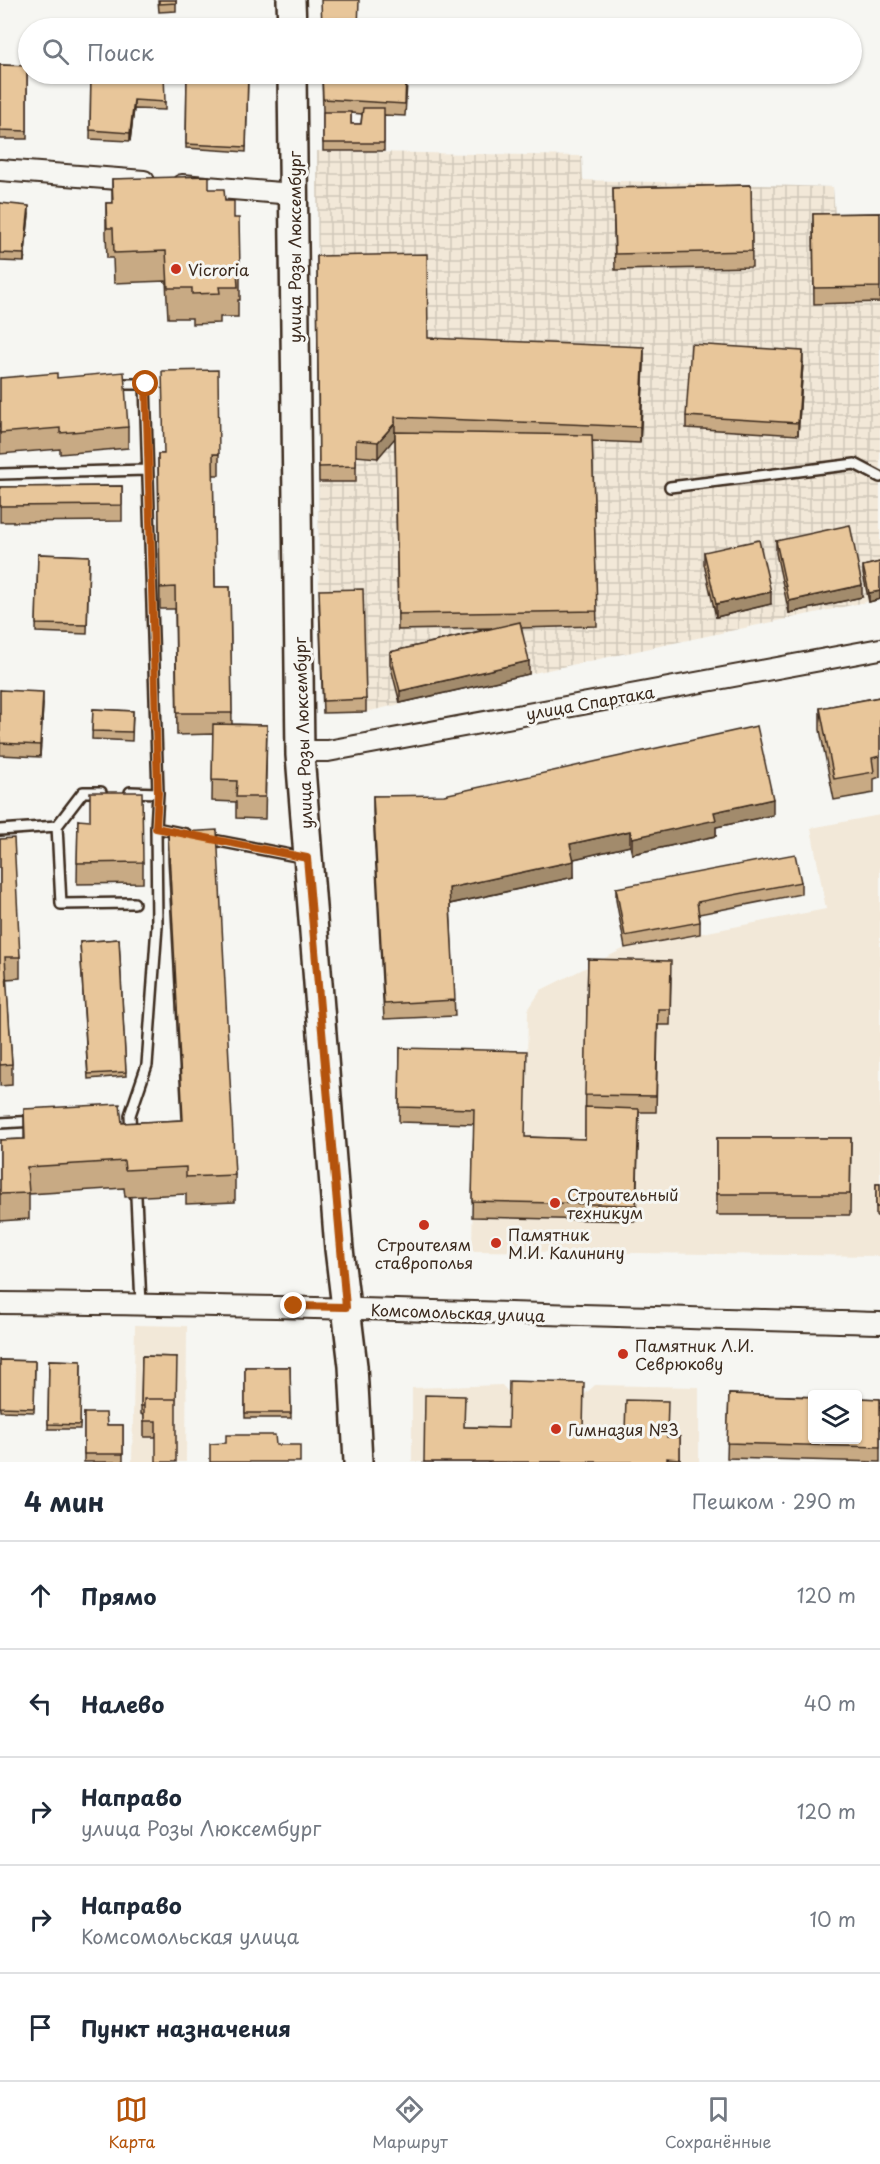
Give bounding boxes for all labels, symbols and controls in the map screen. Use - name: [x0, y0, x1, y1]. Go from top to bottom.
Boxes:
- search box: [18, 18, 862, 84]
- icon: search: [39, 35, 72, 68]
- text: Поиск: [87, 35, 154, 68]
- street label: улица Розы Люксембург: [282, 150, 306, 343]
- place label: Vicroria: [188, 257, 249, 281]
- marker: Vicroria: [169, 262, 183, 276]
- route start: [132, 370, 158, 396]
- street label: улица Розы Люксембург: [287, 636, 317, 829]
- street label: улица Спартака: [524, 679, 656, 725]
- place label: Строительный техникум: [567, 1182, 679, 1224]
- marker: Строительный техникум: [548, 1196, 562, 1210]
- marker: Строителям ставрополья: [417, 1218, 431, 1232]
- place label: Памятник М.И. Калинину: [508, 1222, 625, 1264]
- place label: Строителям ставрополья: [375, 1232, 473, 1274]
- marker: Памятник М.И. Калинину: [489, 1236, 503, 1250]
- route end: [280, 1292, 306, 1318]
- street label: Комсомольская улица: [370, 1297, 546, 1327]
- place label: Памятник Л.И. Севрюкову: [635, 1333, 754, 1375]
- marker: Памятник Л.И. Севрюкову: [616, 1347, 630, 1361]
- map controls: [808, 1390, 862, 1444]
- button: layers: [808, 1390, 862, 1444]
- place label: Гимназия №3: [568, 1417, 679, 1441]
- marker: Гимназия №3: [549, 1422, 563, 1436]
- text: 4 мин: [24, 1482, 105, 1521]
- text: Пешком · 290 m: [692, 1486, 856, 1516]
- icon: ahead: [24, 1579, 57, 1612]
- text: Прямо: [81, 1579, 156, 1612]
- text: 120 m: [797, 1580, 856, 1610]
- icon: left: [24, 1687, 57, 1720]
- text: Налево: [81, 1687, 164, 1720]
- text: 40 m: [804, 1688, 856, 1718]
- text: Направо: [81, 1780, 182, 1813]
- icon: right: [24, 1795, 57, 1828]
- text: 120 m: [797, 1796, 856, 1826]
- text: улица Розы Люксембург: [81, 1813, 321, 1843]
- text: Направо: [81, 1888, 182, 1921]
- icon: right: [24, 1903, 57, 1936]
- text: 10 m: [809, 1904, 856, 1934]
- text: Комсомольская улица: [81, 1921, 299, 1951]
- icon: arrive: [24, 2011, 57, 2044]
- text: Пункт назначения: [81, 2011, 291, 2044]
- tab: Карта: [108, 2093, 155, 2153]
- tab: Маршрут: [372, 2093, 448, 2153]
- tab: Сохранённые: [665, 2093, 772, 2153]

